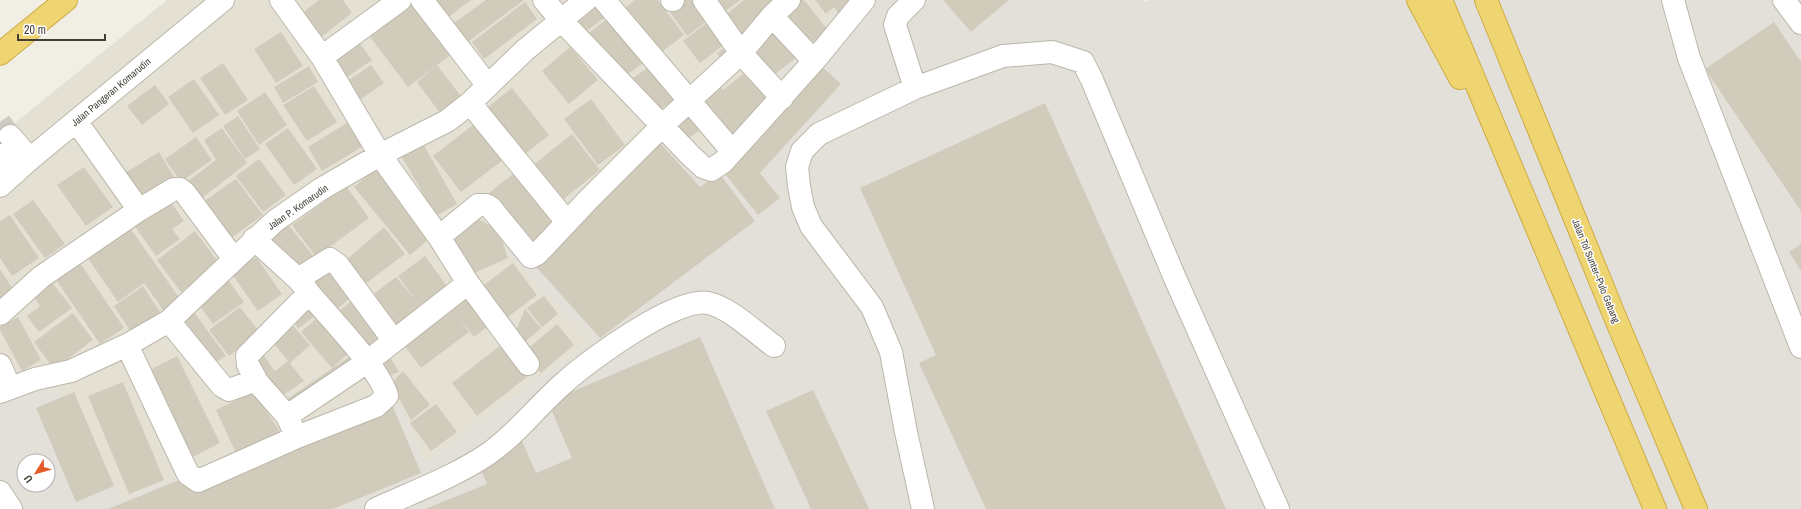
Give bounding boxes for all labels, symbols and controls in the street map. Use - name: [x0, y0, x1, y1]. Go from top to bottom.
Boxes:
- scale bar: [18, 16, 105, 42]
- text: 20 m: [24, 22, 46, 38]
- street label: Jalan Pangeran Komarudin: [69, 55, 153, 129]
- street label: Jalan P. Komarudin: [265, 181, 331, 233]
- street label: Jalan Tol Sunter–Pulo Gebang: [1569, 217, 1623, 325]
- north arrow: [16, 453, 56, 493]
- text: U: [20, 472, 36, 486]

